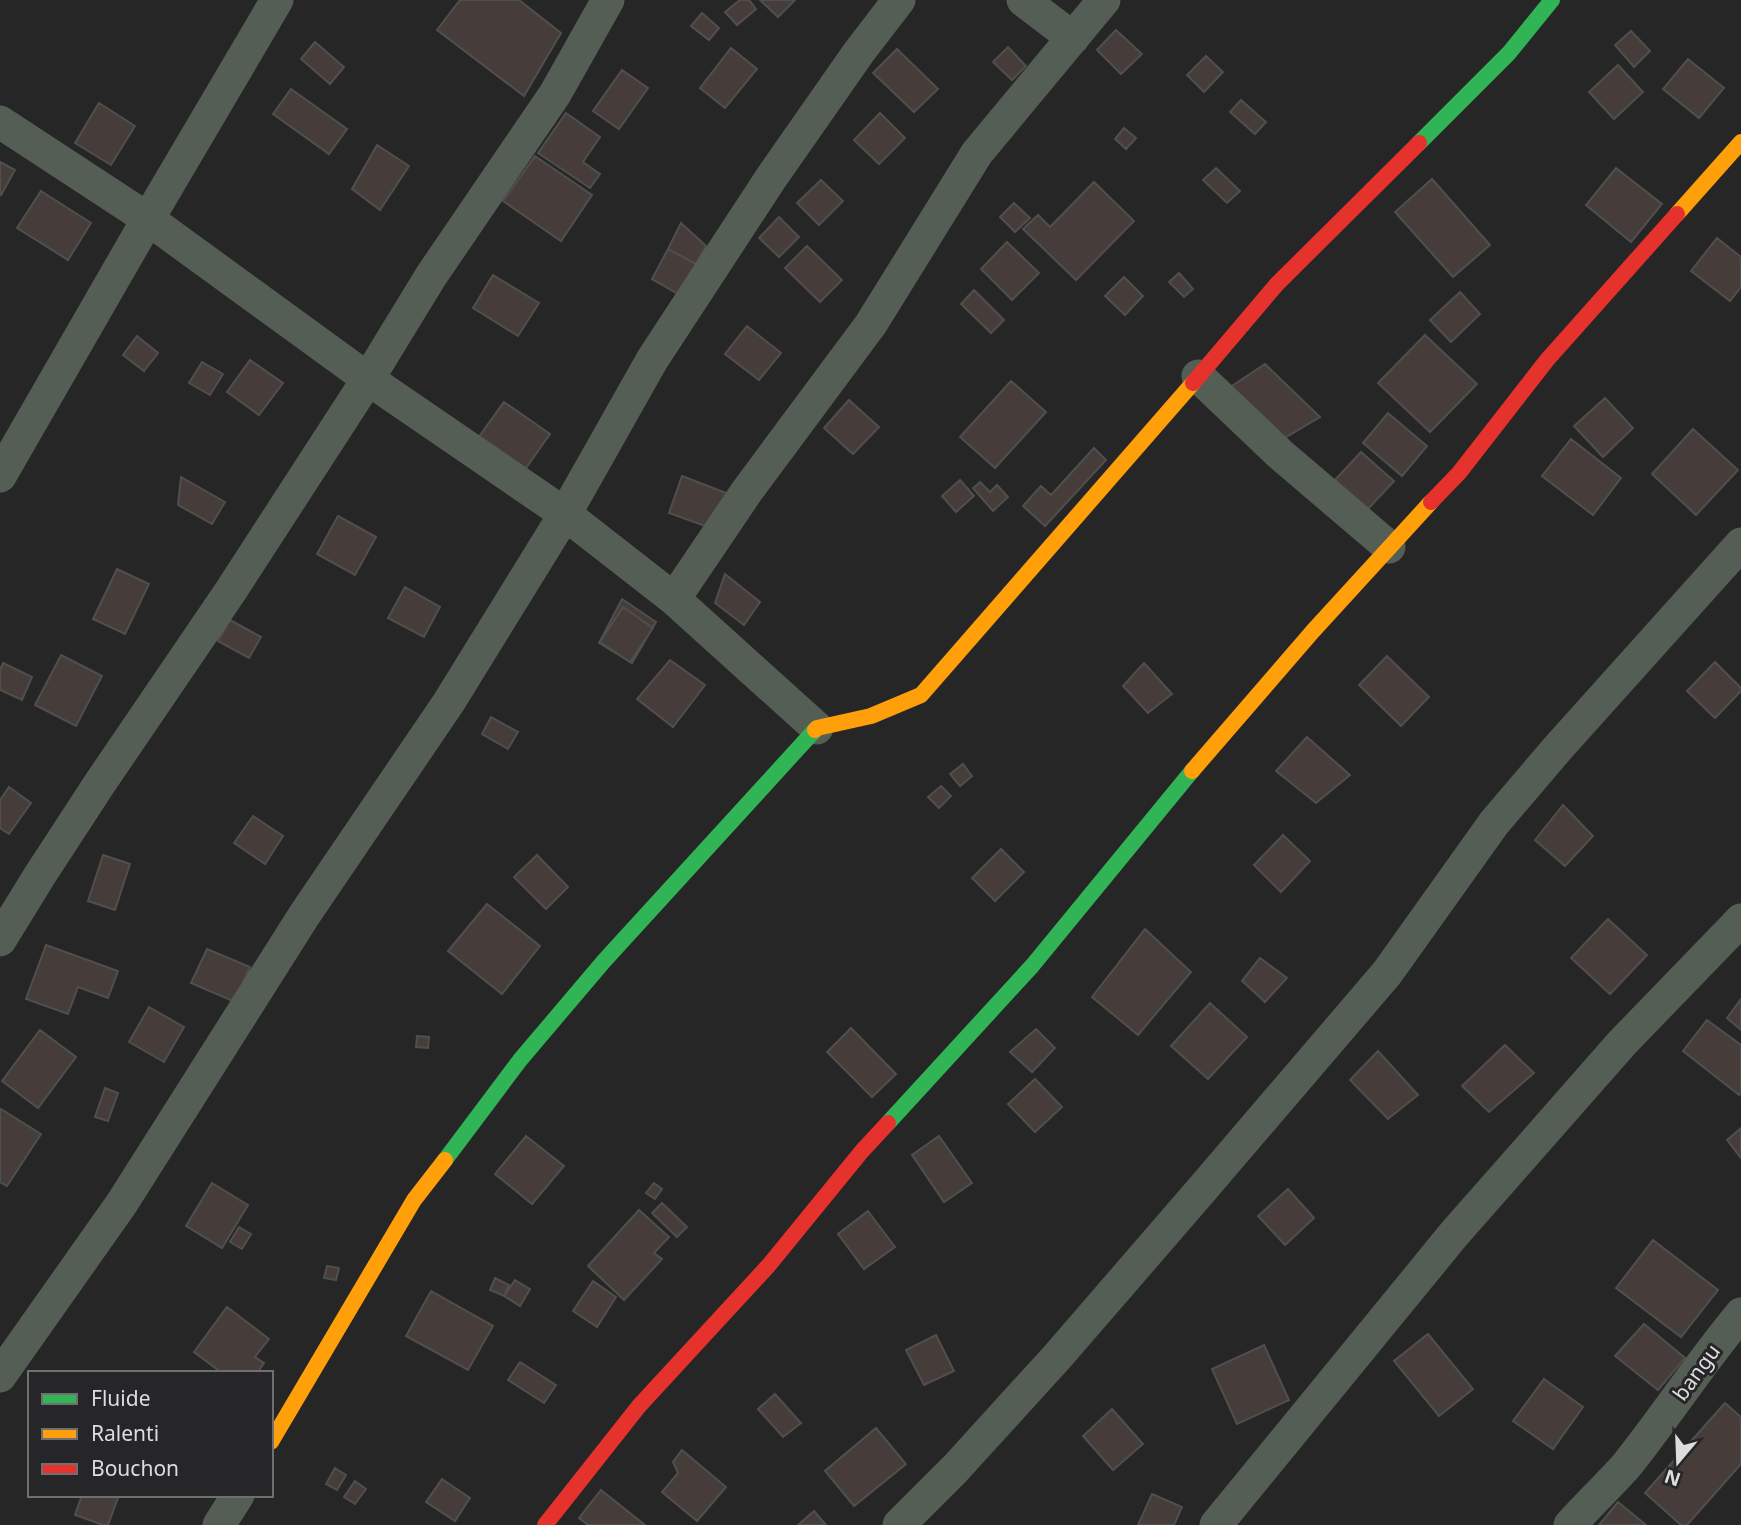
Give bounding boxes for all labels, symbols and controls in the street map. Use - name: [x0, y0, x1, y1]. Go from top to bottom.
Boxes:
- street label: bangu: [1666, 1338, 1726, 1406]
- legend: [28, 1371, 273, 1497]
- text: Fluide: [91, 1384, 150, 1412]
- text: Ralenti: [91, 1419, 159, 1447]
- north arrow: [1643, 1427, 1713, 1497]
- text: Bouchon: [91, 1454, 179, 1482]
- text: N: [1661, 1463, 1684, 1493]

